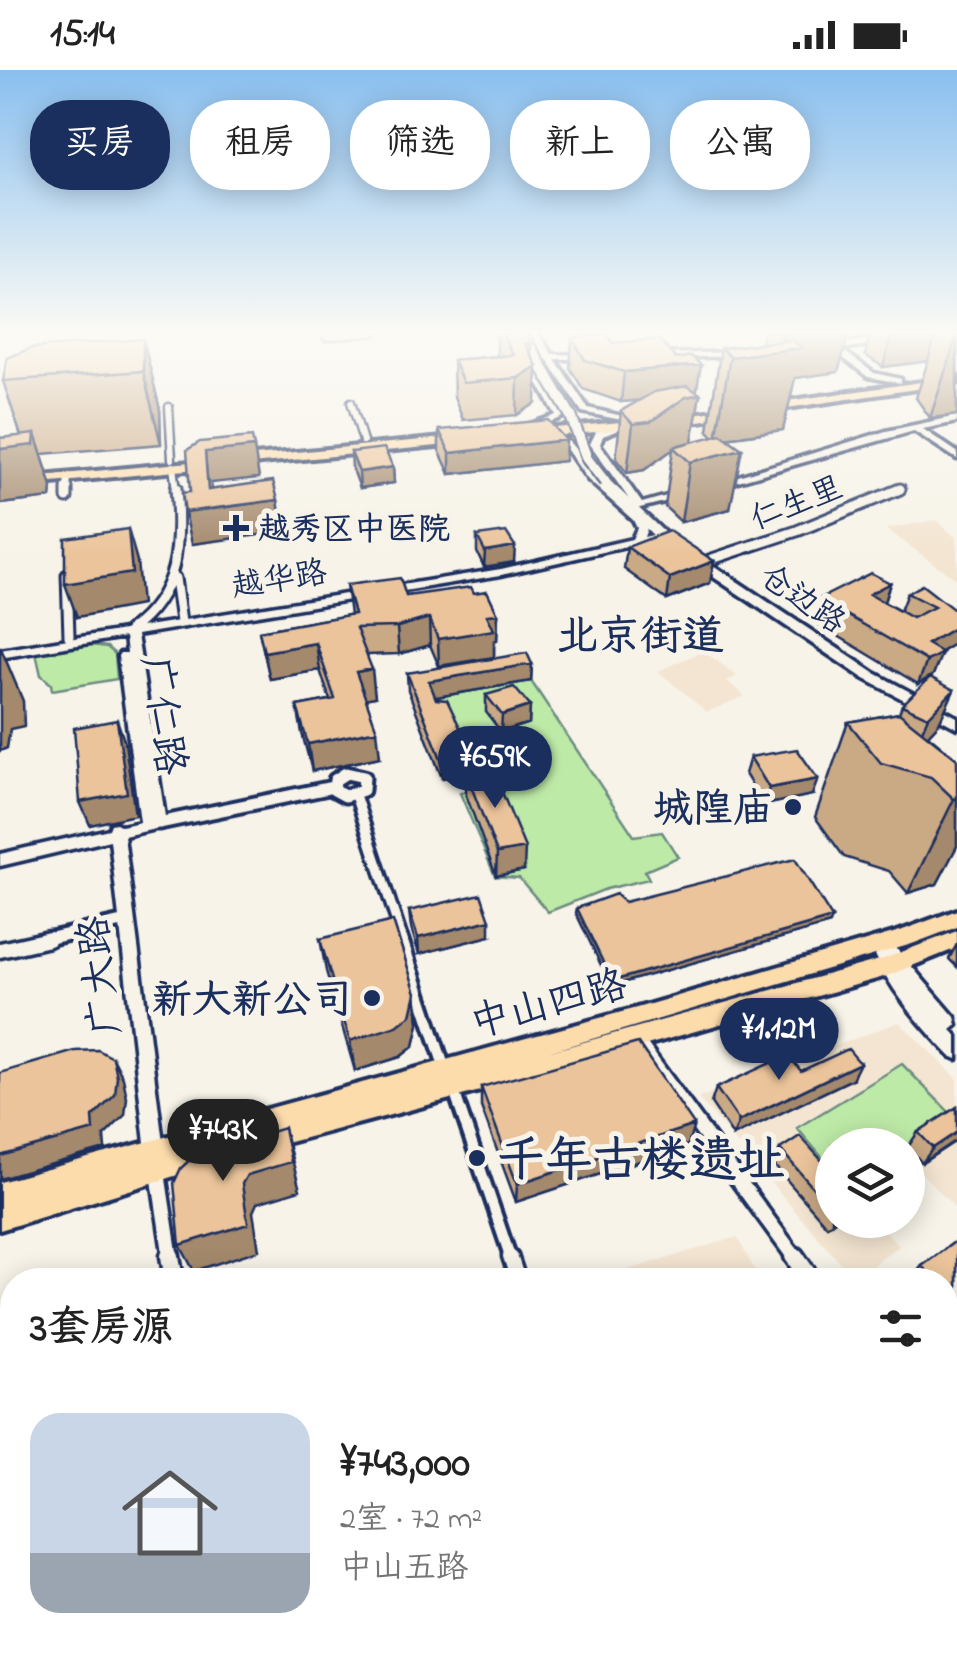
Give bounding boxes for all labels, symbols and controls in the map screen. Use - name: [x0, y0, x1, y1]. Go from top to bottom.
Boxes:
- text: 15:14: [50, 7, 115, 63]
- chip: 买房: [30, 100, 170, 190]
- chip: 租房: [190, 100, 330, 190]
- chip: 筛选: [350, 100, 490, 190]
- chip: 新上: [510, 100, 650, 190]
- chip: 公寓: [670, 100, 810, 190]
- street label: 仁生里: [744, 466, 850, 544]
- place label: 越秀区中医院: [258, 508, 450, 555]
- marker: 越秀区中医院: [223, 515, 249, 541]
- street label: 越华路: [228, 551, 331, 612]
- street label: 仓边路: [748, 555, 854, 647]
- district label: 北京街道: [556, 608, 724, 669]
- street label: 广仁路: [123, 652, 198, 779]
- pin: ¥659K: [425, 726, 565, 811]
- text: ¥659K: [460, 735, 530, 782]
- place label: 城隍庙: [653, 782, 773, 841]
- marker: 城隍庙: [782, 796, 804, 818]
- street label: 广大路: [66, 912, 139, 1039]
- street label: 中山四路: [464, 957, 634, 1056]
- place label: 新大新公司: [152, 973, 352, 1032]
- marker: 新大新公司: [361, 987, 383, 1009]
- pin: ¥1.12M: [698, 998, 860, 1083]
- text: ¥1.12M: [742, 1007, 816, 1054]
- pin: ¥743K: [153, 1099, 293, 1184]
- text: ¥743K: [189, 1108, 257, 1155]
- place label: 千年古楼遗址: [497, 1128, 785, 1198]
- map controls: [815, 1128, 925, 1238]
- button: layers: [815, 1128, 925, 1238]
- marker: 千年古楼遗址: [466, 1147, 488, 1169]
- text: 3套房源: [30, 1299, 173, 1360]
- icon: filters: [873, 1301, 928, 1356]
- text: ¥743,000: [340, 1434, 470, 1495]
- icon: home: [110, 1453, 230, 1573]
- text: 2室 · 72 m²: [340, 1497, 482, 1544]
- text: 中山五路: [340, 1546, 468, 1593]

